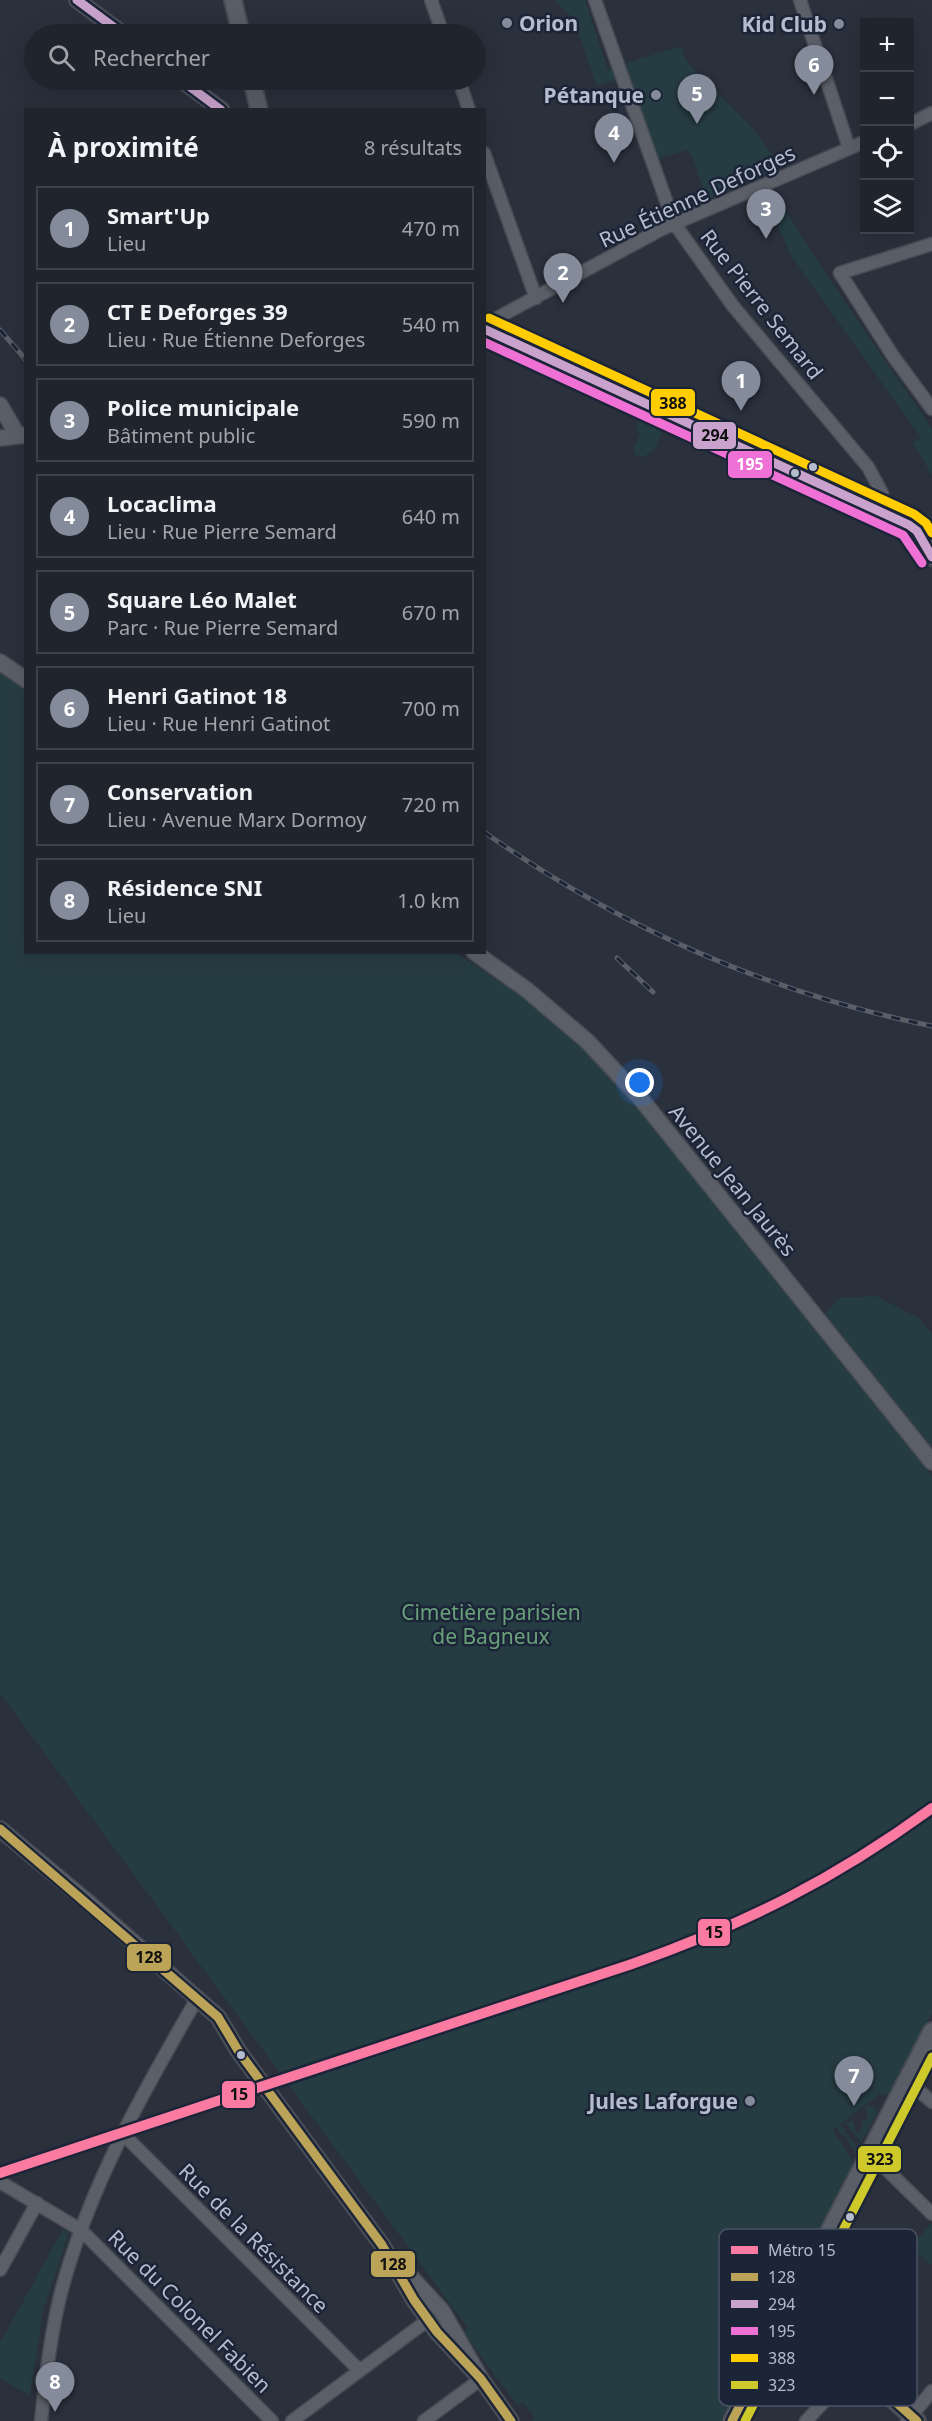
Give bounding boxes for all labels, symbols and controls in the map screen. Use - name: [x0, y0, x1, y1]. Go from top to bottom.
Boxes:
- place label: Orion: [519, 9, 578, 37]
- place label: Kid Club: [741, 10, 827, 38]
- marker: Orion: [500, 16, 514, 30]
- marker: Kid Club: [832, 17, 846, 31]
- map controls: [860, 18, 914, 234]
- button: +: [860, 18, 914, 72]
- search box: [24, 24, 486, 90]
- icon: search: [45, 41, 78, 74]
- text: Rechercher: [93, 42, 210, 72]
- pin: 6: [794, 46, 834, 95]
- button: −: [860, 72, 914, 126]
- pin: 5: [678, 74, 716, 124]
- place label: Pétanque: [544, 81, 644, 109]
- marker: Pétanque: [649, 88, 663, 102]
- pin: 4: [594, 114, 634, 163]
- button: locate: [860, 126, 914, 180]
- text: À proximité: [48, 129, 199, 165]
- text: 8 résultats: [364, 134, 462, 161]
- street label: Rue Étienne Deforges: [594, 138, 800, 254]
- button: layers: [860, 180, 914, 234]
- pin: 3: [746, 190, 786, 239]
- text: Smart'Up: [107, 200, 210, 230]
- text: 1: [64, 215, 75, 242]
- text: 470 m: [402, 215, 460, 242]
- street label: Rue Pierre Semard: [694, 223, 830, 385]
- text: Lieu: [107, 230, 146, 257]
- pin: 2: [544, 254, 582, 303]
- text: CT E Deforges 39: [107, 296, 288, 326]
- text: 2: [64, 311, 75, 338]
- text: 540 m: [402, 311, 460, 338]
- text: Lieu · Rue Étienne Deforges: [107, 326, 365, 353]
- pin: 1: [722, 362, 760, 411]
- line badge: 388: [650, 388, 696, 417]
- text: Police municipale: [107, 392, 299, 422]
- text: 388: [659, 392, 687, 414]
- text: 3: [64, 407, 75, 434]
- text: 590 m: [402, 407, 460, 434]
- line badge: 294: [692, 421, 737, 450]
- text: Bâtiment public: [107, 422, 255, 449]
- text: 294: [701, 424, 729, 446]
- line badge: 195: [727, 450, 773, 479]
- text: 195: [736, 453, 764, 475]
- unlabelled marker: [807, 461, 819, 473]
- unlabelled marker: [789, 467, 801, 479]
- text: Locaclima: [107, 488, 217, 518]
- text: 4: [64, 503, 75, 530]
- text: 640 m: [402, 503, 460, 530]
- text: Lieu · Rue Pierre Semard: [107, 518, 337, 545]
- text: Square Léo Malet: [107, 584, 297, 614]
- text: 5: [64, 599, 75, 626]
- text: 670 m: [402, 599, 460, 626]
- text: Parc · Rue Pierre Semard: [107, 614, 338, 641]
- text: Henri Gatinot 18: [107, 680, 287, 710]
- text: 6: [64, 695, 75, 722]
- text: 700 m: [402, 695, 460, 722]
- text: Lieu · Rue Henri Gatinot: [107, 710, 330, 737]
- text: Conservation: [107, 776, 253, 806]
- text: 7: [64, 791, 75, 818]
- text: 720 m: [402, 791, 460, 818]
- text: Lieu · Avenue Marx Dormoy: [107, 806, 366, 833]
- text: Résidence SNI: [107, 872, 262, 902]
- text: 8: [64, 887, 75, 914]
- text: 1.0 km: [397, 887, 460, 914]
- text: Lieu: [107, 902, 146, 929]
- your location: [625, 1068, 654, 1097]
- street label: Avenue Jean Jaurès: [663, 1098, 803, 1262]
- park label: Cimetière parisien de Bagneux: [401, 1598, 581, 1650]
- line badge: 15: [697, 1918, 731, 1947]
- text: 15: [705, 1921, 723, 1943]
- line badge: 128: [126, 1943, 172, 1972]
- text: 128: [135, 1946, 163, 1968]
- unlabelled marker: [235, 2049, 247, 2061]
- pin: 7: [834, 2056, 874, 2106]
- line badge: 15: [221, 2080, 256, 2109]
- text: 15: [230, 2083, 248, 2105]
- place label: Jules Laforgue: [586, 2087, 738, 2115]
- marker: Jules Laforgue: [743, 2094, 757, 2108]
- line badge: 323: [857, 2145, 902, 2173]
- text: 323: [866, 2148, 894, 2170]
- street label: Rue de la Résistance: [173, 2157, 335, 2319]
- unlabelled marker: [844, 2211, 856, 2223]
- street label: Rue du Colonel Fabien: [102, 2223, 278, 2399]
- legend: [719, 2229, 917, 2406]
- text: Métro 15: [768, 2239, 836, 2261]
- line badge: 128: [370, 2250, 416, 2278]
- text: 128: [379, 2253, 407, 2275]
- text: 128: [768, 2266, 795, 2288]
- text: 294: [768, 2293, 795, 2315]
- text: 195: [768, 2320, 795, 2342]
- text: 388: [768, 2347, 795, 2369]
- pin: 8: [36, 2362, 74, 2412]
- text: 323: [768, 2374, 795, 2396]

